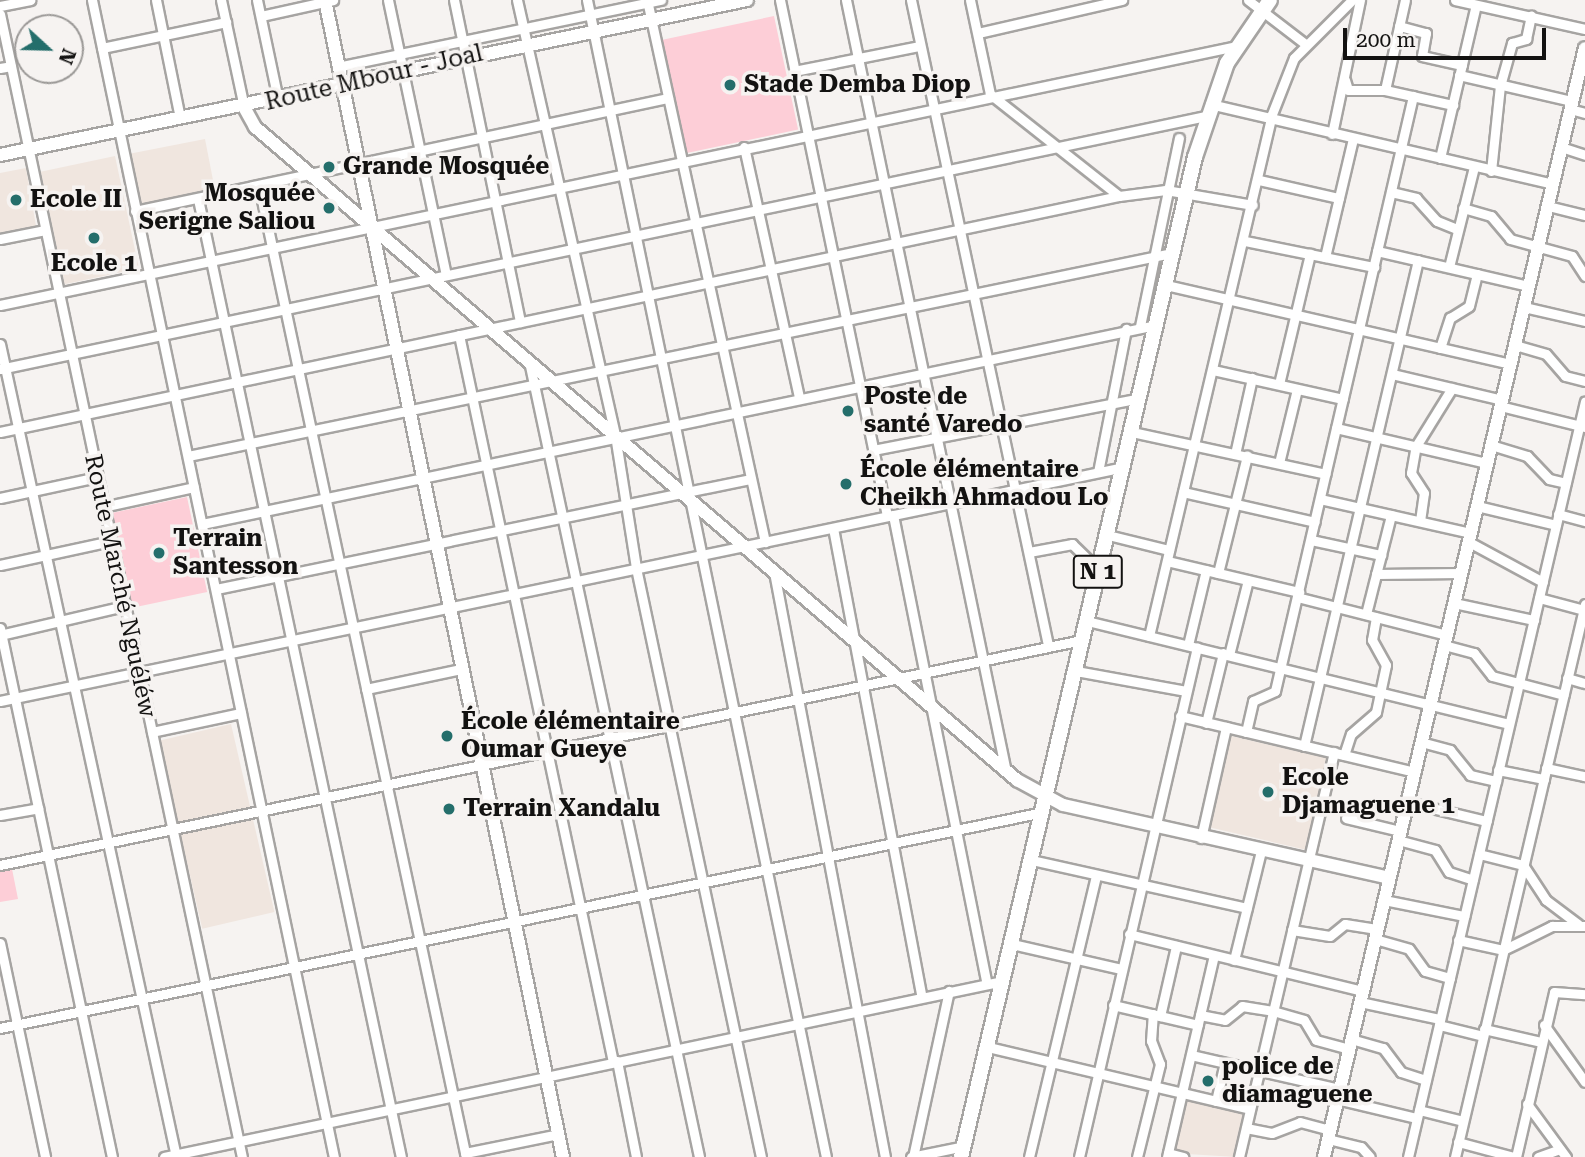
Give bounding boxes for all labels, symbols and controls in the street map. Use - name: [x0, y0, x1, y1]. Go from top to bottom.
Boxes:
- north arrow: [14, 14, 84, 84]
- scale bar: [1347, 14, 1550, 58]
- text: 200 m: [1356, 28, 1416, 52]
- street label: Route Mbour - Joal: [262, 39, 486, 117]
- text: N: [54, 45, 80, 67]
- place label: Stade Demba Diop: [744, 71, 971, 99]
- marker: Stade Demba Diop: [722, 77, 738, 93]
- place label: Grande Mosquée: [343, 153, 549, 181]
- marker: Grande Mosquée: [321, 159, 337, 175]
- place label: Mosquée Serigne Saliou: [139, 180, 315, 236]
- place label: Ecole II: [30, 186, 122, 214]
- marker: Ecole II: [8, 192, 24, 208]
- marker: Mosquée Serigne Saliou: [321, 200, 337, 216]
- marker: Ecole 1: [86, 230, 102, 246]
- place label: Ecole 1: [51, 250, 137, 278]
- place label: Poste de santé Varedo: [864, 383, 1022, 439]
- marker: Poste de santé Varedo: [838, 401, 858, 421]
- street label: Route Marché Nguéléw: [78, 452, 162, 720]
- place label: École élémentaire Cheikh Ahmadou Lo: [860, 456, 1109, 512]
- marker: École élémentaire Cheikh Ahmadou Lo: [838, 476, 854, 492]
- place label: Terrain Santesson: [173, 525, 298, 581]
- marker: Terrain Santesson: [151, 545, 167, 561]
- road number: N 1: [1072, 552, 1124, 592]
- place label: École élémentaire Oumar Gueye: [461, 708, 680, 764]
- marker: École élémentaire Oumar Gueye: [439, 728, 455, 744]
- place label: Ecole Djamaguene 1: [1282, 764, 1455, 820]
- marker: Ecole Djamaguene 1: [1260, 784, 1276, 800]
- place label: Terrain Xandalu: [463, 795, 660, 823]
- marker: Terrain Xandalu: [441, 801, 457, 817]
- place label: police de diamaguene: [1222, 1053, 1372, 1109]
- marker: police de diamaguene: [1200, 1073, 1216, 1089]

